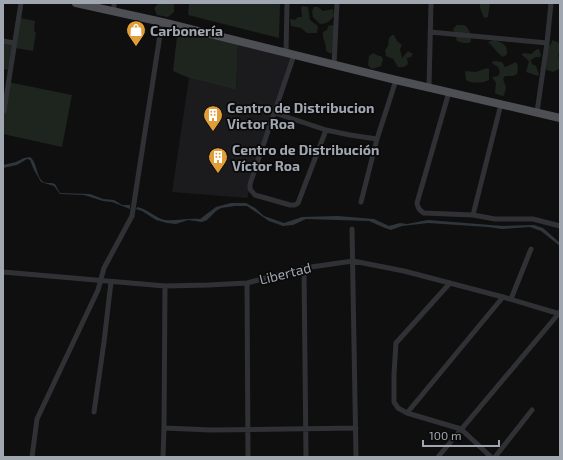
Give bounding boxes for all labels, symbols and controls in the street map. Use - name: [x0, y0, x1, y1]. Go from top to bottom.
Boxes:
- shop icon: Carbonería: [125, 19, 147, 47]
- place label: Carbonería: [150, 22, 223, 39]
- place label: Centro de Distribucion Victor Roa: [227, 99, 374, 132]
- building icon: Centro de Distribucion Victor Roa: [202, 104, 224, 132]
- place label: Centro de Distribución Víctor Roa: [232, 141, 379, 174]
- building icon: Centro de Distribución Víctor Roa: [207, 146, 229, 174]
- street label: Libertad: [257, 258, 313, 288]
- scale bar: [423, 422, 499, 448]
- text: 100 m: [429, 428, 461, 442]

